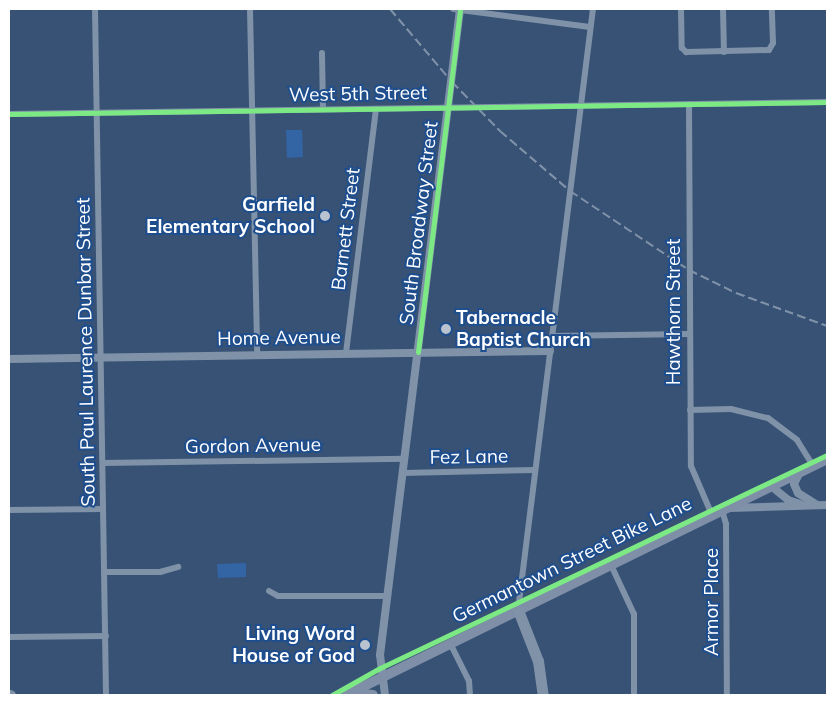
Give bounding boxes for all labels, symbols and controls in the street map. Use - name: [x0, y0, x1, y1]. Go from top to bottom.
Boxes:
- street label: West 5th Street: [289, 81, 427, 107]
- street label: South Broadway Street: [395, 120, 443, 326]
- street label: Barnett Street: [327, 166, 365, 292]
- place label: Garfield Elementary School: [146, 194, 315, 238]
- street label: South Paul Laurence Dunbar Street: [72, 197, 100, 507]
- marker: Garfield Elementary School: [319, 210, 331, 222]
- street label: Hawthorn Street: [663, 239, 685, 385]
- place label: Tabernacle Baptist Church: [456, 307, 591, 351]
- marker: Tabernacle Baptist Church: [440, 323, 452, 335]
- street label: Home Avenue: [217, 326, 341, 350]
- street label: Gordon Avenue: [185, 433, 321, 459]
- street label: Fez Lane: [429, 445, 509, 469]
- street label: Germantown Street Bike Lane: [449, 492, 695, 628]
- street label: Armor Place: [701, 548, 723, 656]
- place label: Living Word House of God: [232, 623, 355, 667]
- marker: Living Word House of God: [359, 639, 371, 651]

